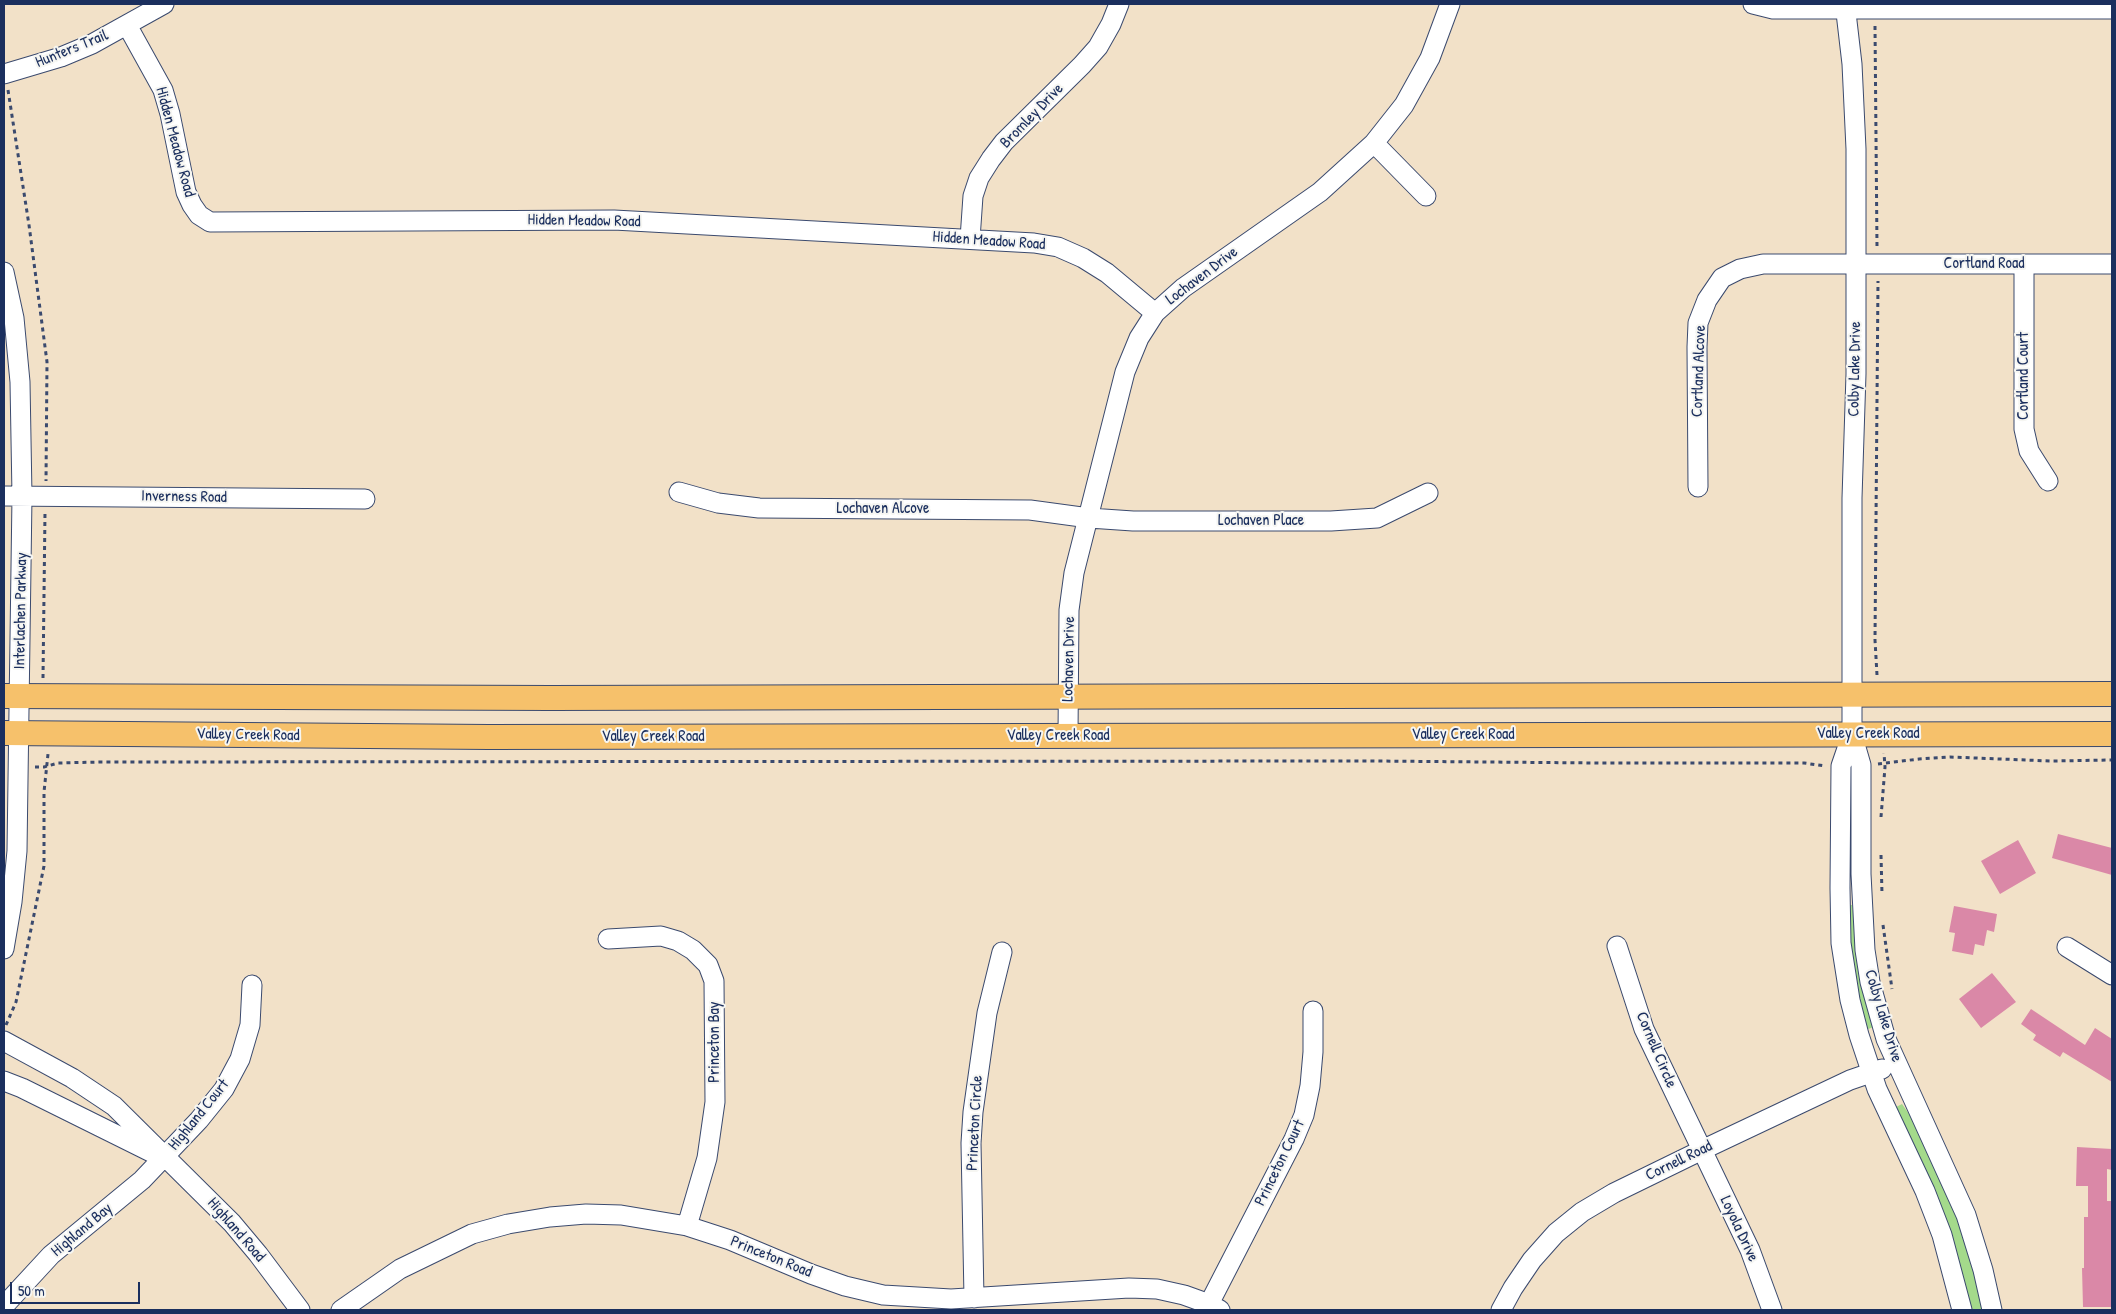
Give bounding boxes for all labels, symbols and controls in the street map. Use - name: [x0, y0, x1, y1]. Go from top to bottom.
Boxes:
- street label: Hunters Trail: [33, 26, 111, 72]
- street label: Bromley Drive: [996, 80, 1068, 152]
- street label: Hidden Meadow Road: [151, 85, 199, 199]
- street label: Hidden Meadow Road: [527, 210, 641, 232]
- street label: Hidden Meadow Road: [932, 227, 1046, 255]
- street label: Lochaven Drive: [1162, 243, 1242, 309]
- street label: Cortland Road: [1944, 254, 2024, 274]
- street label: Colby Lake Drive: [1845, 321, 1865, 417]
- street label: Cortland Alcove: [1688, 325, 1710, 417]
- street label: Cortland Court: [2014, 332, 2034, 420]
- street label: Inverness Road: [141, 487, 227, 507]
- street label: Lochaven Alcove: [837, 499, 929, 519]
- street label: Lochaven Place: [1218, 511, 1304, 531]
- street label: Interlachen Parkway: [10, 552, 32, 670]
- street label: Lochaven Drive: [1059, 616, 1079, 702]
- street label: Valley Creek Road: [1816, 724, 1920, 744]
- street label: Valley Creek Road: [196, 725, 300, 745]
- street label: Valley Creek Road: [1411, 725, 1515, 745]
- street label: Valley Creek Road: [1006, 726, 1110, 746]
- street label: Valley Creek Road: [601, 727, 705, 747]
- street label: Colby Lake Drive: [1860, 968, 1906, 1064]
- street label: Princeton Bay: [705, 1001, 725, 1083]
- street label: Cornell Circle: [1631, 1009, 1681, 1091]
- street label: Princeton Circle: [963, 1075, 987, 1171]
- street label: Highland Court: [165, 1076, 233, 1154]
- street label: Princeton Court: [1251, 1117, 1309, 1209]
- street label: Cornell Road: [1643, 1137, 1715, 1185]
- street label: Loyola Drive: [1716, 1193, 1762, 1265]
- street label: Highland Road: [203, 1194, 269, 1266]
- street label: Highland Bay: [48, 1199, 116, 1261]
- street label: Princeton Road: [727, 1232, 815, 1282]
- scale bar: [12, 1272, 142, 1304]
- text: 50 m: [18, 1280, 45, 1301]

